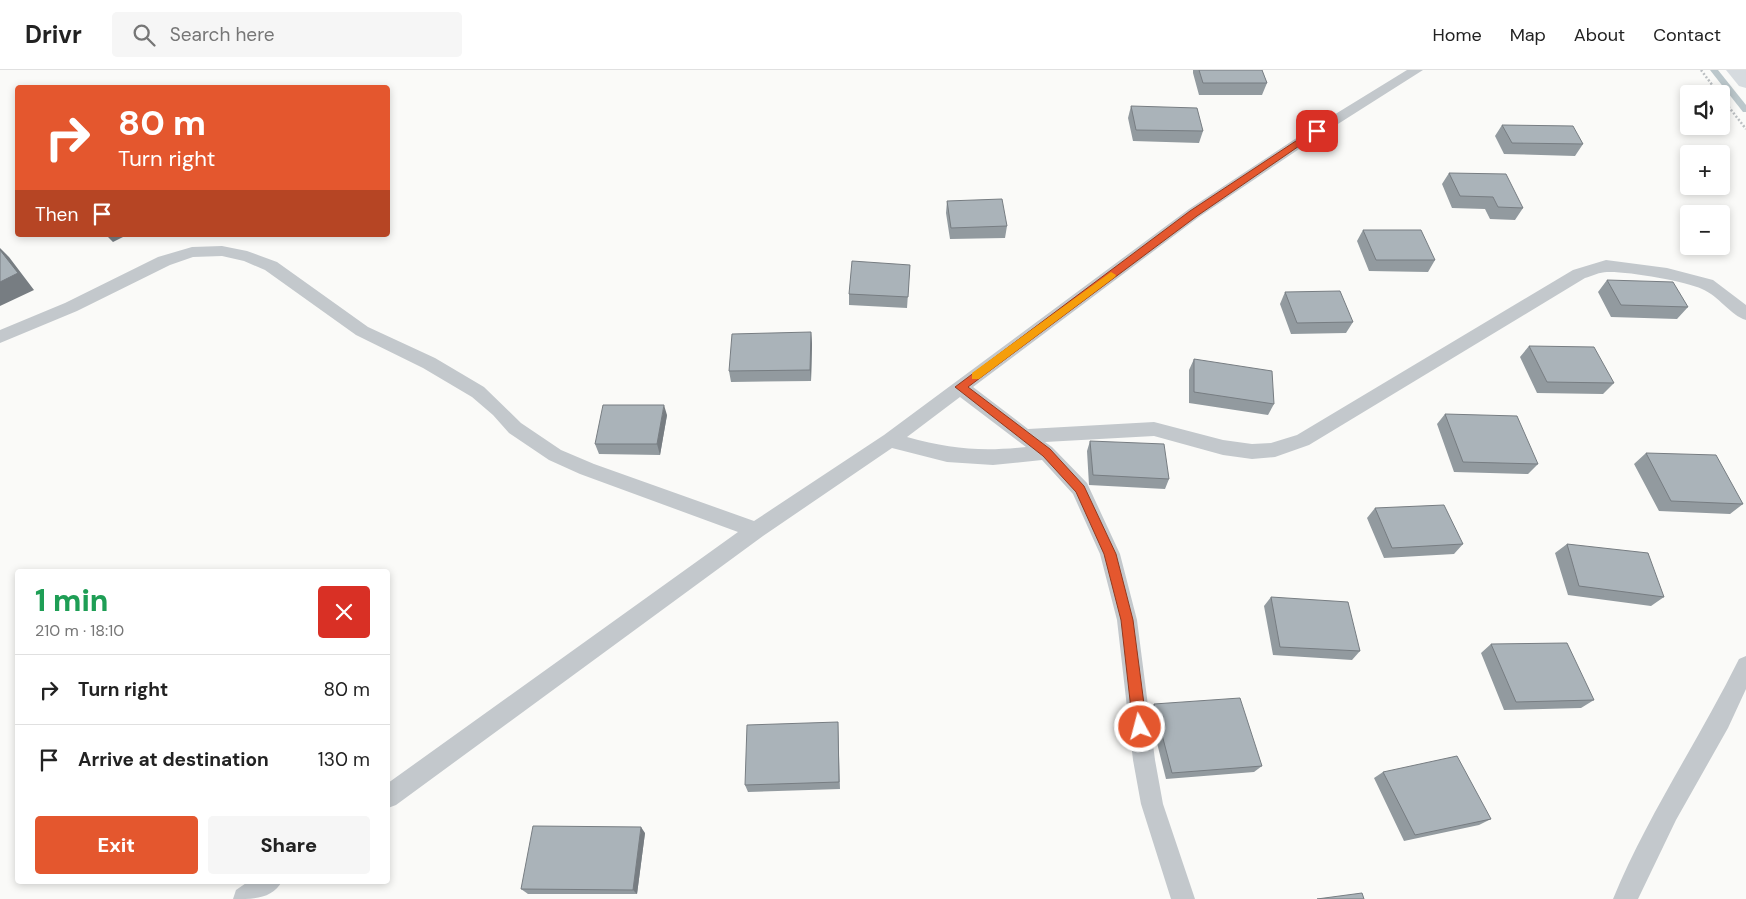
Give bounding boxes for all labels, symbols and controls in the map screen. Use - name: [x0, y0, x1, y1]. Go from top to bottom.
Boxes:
- search box: [112, 12, 462, 57]
- text: Drivr: [25, 19, 82, 50]
- icon: search: [130, 21, 158, 49]
- text: Search here: [170, 22, 275, 47]
- text: Home: [1432, 23, 1482, 47]
- text: Map: [1510, 23, 1546, 47]
- text: About: [1574, 23, 1625, 47]
- text: Contact: [1653, 23, 1721, 47]
- map controls: [1680, 85, 1730, 255]
- button: sound: [1680, 85, 1730, 135]
- text: 80 m: [118, 100, 206, 146]
- icon: right: [35, 105, 100, 170]
- pin: [1296, 110, 1338, 152]
- icon: arrive: [1303, 117, 1331, 145]
- text: Turn right: [118, 144, 215, 173]
- button: +: [1680, 145, 1730, 195]
- icon: arrive: [88, 200, 116, 228]
- text: Then: [35, 202, 78, 227]
- button: −: [1680, 205, 1730, 255]
- text: 1 min: [35, 581, 108, 620]
- button: close: [318, 586, 370, 638]
- text: 210 m · 18:10: [35, 620, 124, 641]
- icon: right: [35, 676, 63, 704]
- text: Turn right: [78, 677, 168, 702]
- text: 80 m: [323, 677, 370, 702]
- position arrow: [1113, 700, 1165, 752]
- icon: arrive: [35, 746, 63, 774]
- text: Arrive at destination: [78, 747, 269, 772]
- text: 130 m: [318, 747, 370, 772]
- button: Exit: [35, 816, 198, 874]
- button: Share: [208, 816, 370, 874]

